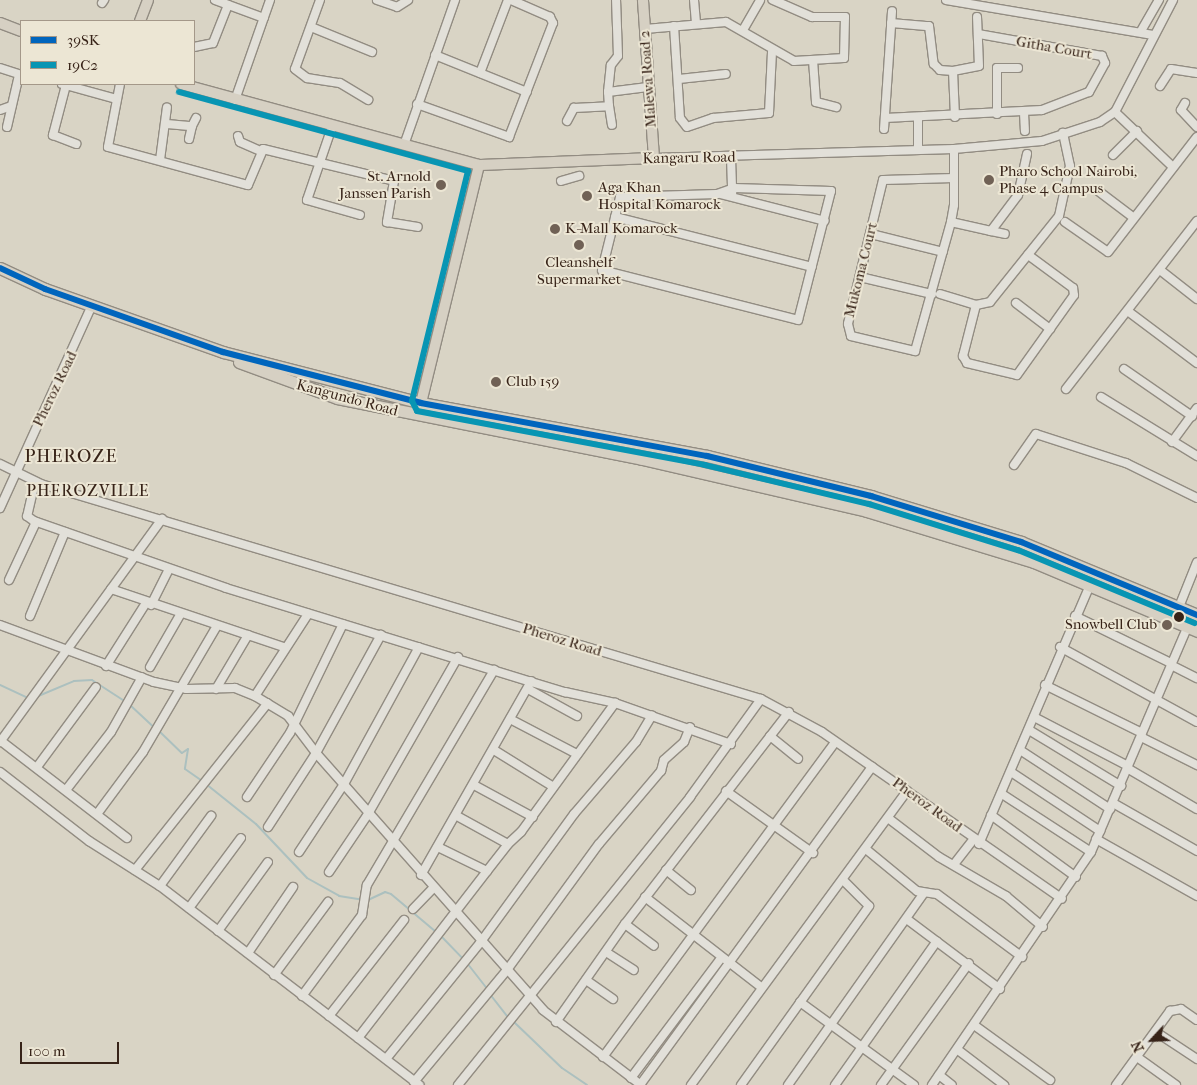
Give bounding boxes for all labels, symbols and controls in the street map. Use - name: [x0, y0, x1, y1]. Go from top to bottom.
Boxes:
- legend: [20, 20, 195, 85]
- street label: Malewa Road 2: [636, 30, 660, 128]
- text: 39SK: [67, 31, 100, 49]
- street label: Githa Court: [1015, 32, 1093, 64]
- text: 19C2: [67, 56, 98, 74]
- street label: Kangaru Road: [642, 148, 736, 168]
- place label: Pharo School Nairobi, Phase 4 Campus: [999, 162, 1137, 197]
- place label: St. Arnold Janssen Parish: [339, 167, 431, 202]
- marker: Pharo School Nairobi, Phase 4 Campus: [983, 174, 995, 186]
- place label: Aga Khan Hospital Komarock: [598, 178, 721, 213]
- marker: St. Arnold Janssen Parish: [435, 179, 447, 191]
- marker: Aga Khan Hospital Komarock: [580, 189, 594, 203]
- place label: K-Mall Komarock: [565, 220, 678, 238]
- street label: Mukoma Court: [840, 220, 882, 320]
- marker: K-Mall Komarock: [549, 223, 561, 235]
- marker: Cleanshelf Supermarket: [573, 239, 585, 251]
- place label: Cleanshelf Supermarket: [537, 253, 621, 288]
- street label: Pheroz Road: [29, 348, 81, 430]
- place label: Club 159: [506, 373, 559, 391]
- street label: Kangundo Road: [294, 376, 400, 420]
- marker: Club 159: [490, 376, 502, 388]
- district label: PHEROZE: [24, 446, 118, 468]
- district label: PHEROZVILLE: [25, 481, 151, 501]
- unlabelled marker: [1174, 612, 1184, 622]
- place label: Snowbell Club: [1065, 616, 1157, 634]
- street label: Pheroz Road: [520, 619, 604, 661]
- marker: Snowbell Club: [1161, 619, 1173, 631]
- street label: Pheroz Road: [889, 774, 965, 836]
- north arrow: [1127, 1015, 1177, 1065]
- scale bar: [22, 1032, 121, 1064]
- text: N: [1128, 1038, 1148, 1055]
- text: 100 m: [28, 1042, 66, 1060]

